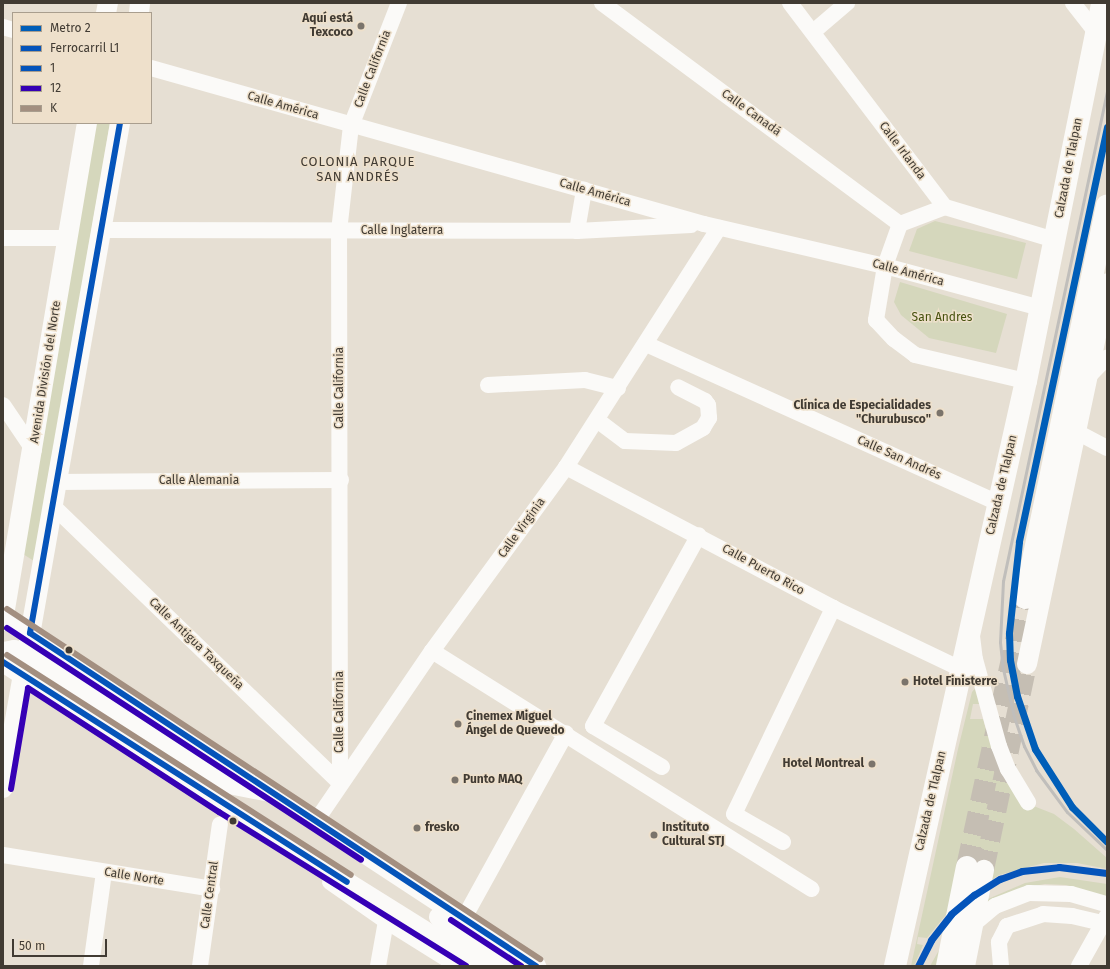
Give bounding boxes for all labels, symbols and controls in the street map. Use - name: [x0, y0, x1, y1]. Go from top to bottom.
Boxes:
- legend: [12, 12, 152, 124]
- place label: Aquí está Texcoco: [302, 12, 353, 40]
- text: Metro 2: [50, 21, 91, 35]
- marker: Aquí está Texcoco: [356, 21, 366, 31]
- street label: Calle California: [352, 28, 394, 110]
- text: Ferrocarril L1: [50, 41, 119, 55]
- text: 1: [50, 61, 55, 75]
- text: 12: [50, 81, 61, 95]
- street label: Calle Canadá: [718, 87, 784, 139]
- street label: Calle América: [246, 89, 320, 123]
- text: K: [50, 101, 57, 115]
- street label: Calzada de Tlalpan: [1052, 117, 1086, 219]
- street label: Calle Irlanda: [876, 119, 928, 183]
- district label: COLONIA PARQUE SAN ANDRÉS: [300, 155, 416, 186]
- street label: Calle América: [558, 176, 632, 210]
- street label: Calle Inglaterra: [361, 224, 443, 238]
- street label: Calle América: [871, 257, 945, 289]
- street label: Avenida División del Norte: [28, 300, 64, 444]
- park label: San Andres: [912, 311, 972, 325]
- street label: Calle California: [333, 347, 347, 429]
- place label: Clínica de Especialidades "Churubusco": [793, 399, 931, 427]
- marker: Clínica de Especialidades "Churubusco": [934, 407, 946, 419]
- street label: Calle San Andrés: [855, 433, 943, 483]
- street label: Calzada de Tlalpan: [984, 434, 1020, 536]
- street label: Calle Alemania: [159, 474, 239, 488]
- street label: Calle Virginia: [495, 495, 549, 561]
- street label: Calle Puerto Rico: [719, 541, 807, 599]
- street label: Calle Antigua Taxqueña: [146, 595, 246, 693]
- unlabelled marker: [64, 645, 74, 655]
- street label: Calle California: [333, 671, 347, 753]
- place label: Hotel Finisterre: [913, 675, 997, 689]
- marker: Hotel Finisterre: [900, 677, 910, 687]
- place label: Cinemex Miguel Ángel de Quevedo: [466, 710, 565, 738]
- marker: Cinemex Miguel Ángel de Quevedo: [453, 719, 463, 729]
- street label: Calzada de Tlalpan: [913, 750, 949, 852]
- place label: Hotel Montreal: [783, 757, 864, 771]
- marker: Hotel Montreal: [867, 759, 877, 769]
- place label: Punto MAQ: [463, 773, 523, 787]
- marker: Punto MAQ: [450, 775, 460, 785]
- unlabelled marker: [228, 816, 238, 826]
- place label: fresko: [425, 821, 460, 835]
- place label: Instituto Cultural STJ: [662, 821, 725, 849]
- marker: fresko: [412, 823, 422, 833]
- marker: Instituto Cultural STJ: [649, 830, 659, 840]
- street label: Calle Central: [198, 860, 222, 930]
- street label: Calle Norte: [103, 865, 165, 889]
- scale bar: [14, 931, 109, 957]
- text: 50 m: [19, 939, 45, 953]

